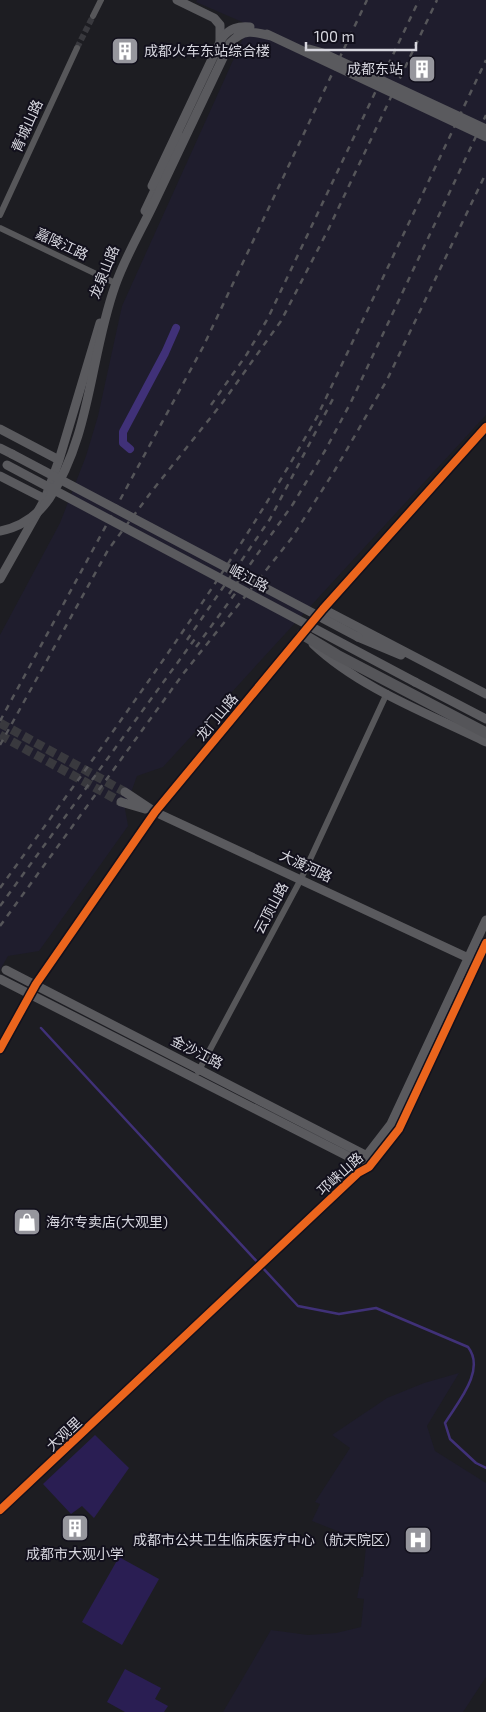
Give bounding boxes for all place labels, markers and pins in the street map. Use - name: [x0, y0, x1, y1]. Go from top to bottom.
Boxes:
- building icon: 成都火车东站综合楼: [110, 36, 140, 66]
- place label: 成都火车东站综合楼: [144, 42, 270, 59]
- building icon: 成都东站: [407, 54, 437, 84]
- place label: 成都东站: [347, 60, 403, 77]
- shop icon: 海尔专卖店(大观里): [12, 1207, 42, 1237]
- place label: 海尔专卖店(大观里): [46, 1213, 168, 1230]
- building icon: 成都市大观小学: [60, 1513, 90, 1543]
- hospital icon: 成都市公共卫生临床医疗中心（航天院区）: [403, 1525, 433, 1555]
- place label: 成都市公共卫生临床医疗中心（航天院区）: [133, 1531, 399, 1548]
- place label: 成都市大观小学: [26, 1545, 124, 1562]

